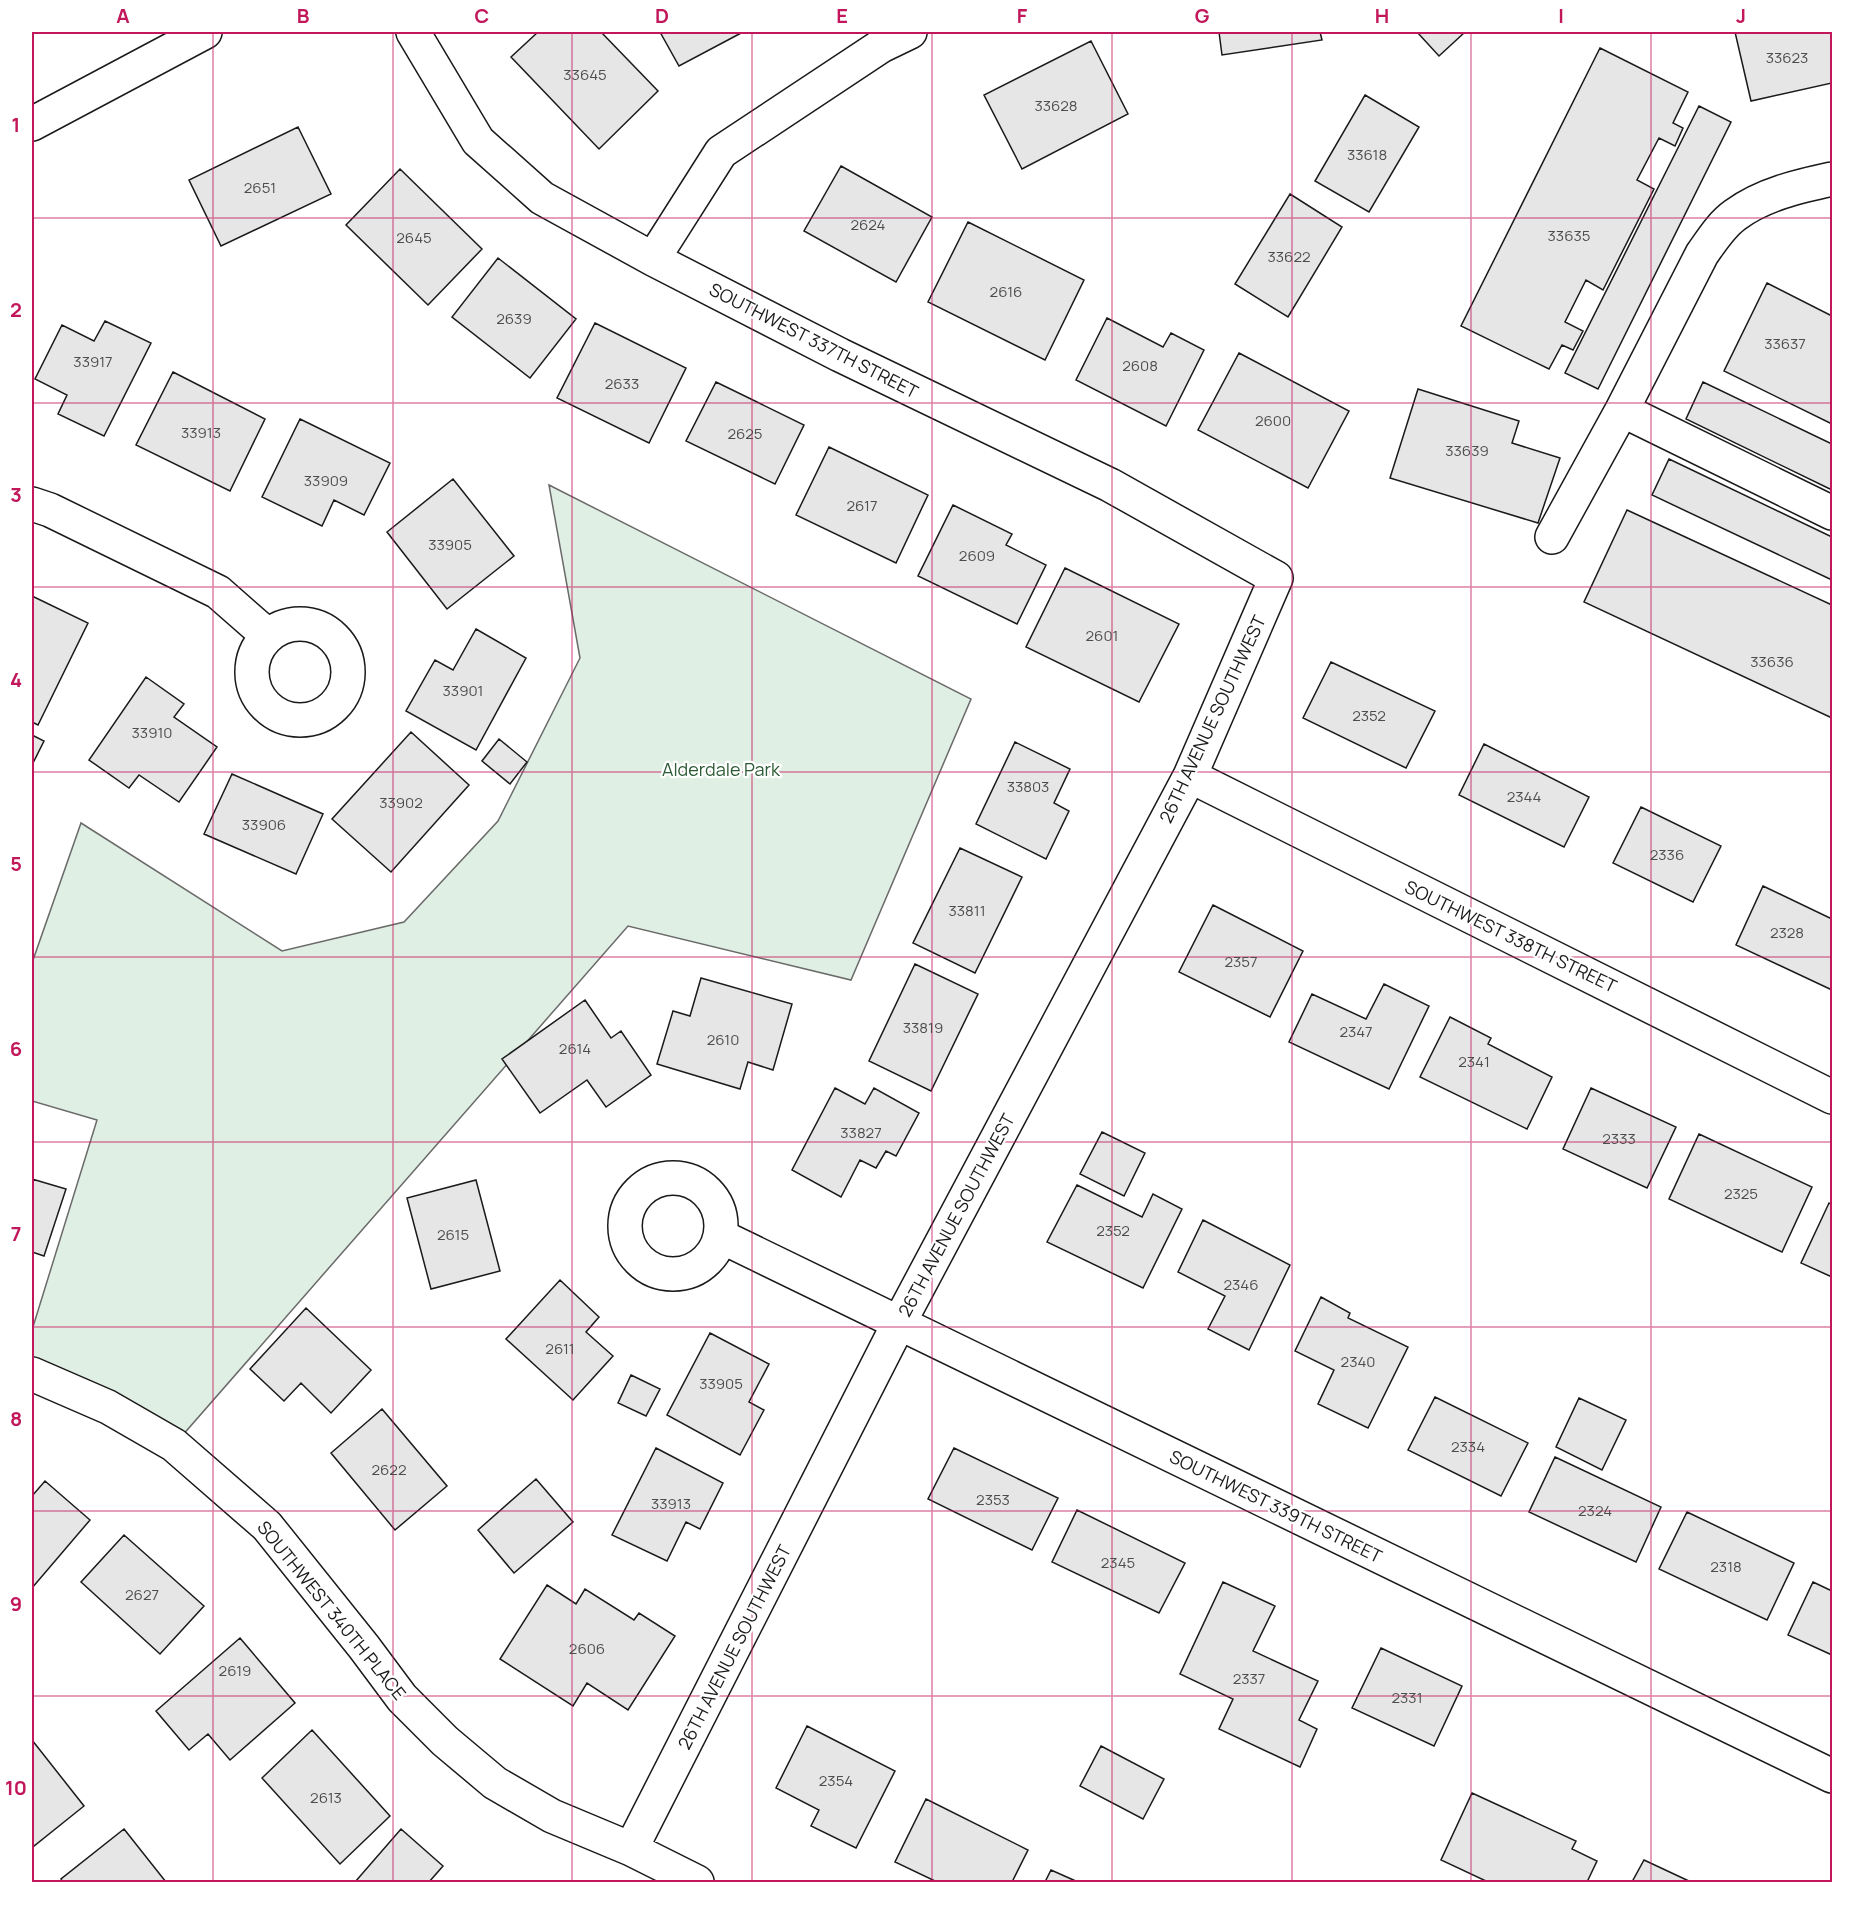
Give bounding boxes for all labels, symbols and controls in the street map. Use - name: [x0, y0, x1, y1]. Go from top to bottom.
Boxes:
- text: A: [116, 2, 130, 29]
- text: B: [297, 2, 310, 29]
- text: C: [475, 2, 489, 29]
- text: D: [655, 2, 669, 29]
- text: E: [836, 2, 848, 29]
- text: F: [1017, 2, 1028, 29]
- text: G: [1195, 2, 1210, 29]
- text: H: [1375, 2, 1389, 29]
- text: I: [1558, 2, 1564, 29]
- text: J: [1736, 2, 1746, 29]
- house number: 33623: [1766, 47, 1808, 68]
- house number: 33645: [563, 64, 607, 85]
- house number: 33628: [1034, 95, 1078, 116]
- text: 1: [12, 111, 20, 138]
- house number: 33618: [1347, 144, 1387, 165]
- house number: 2651: [244, 177, 276, 198]
- house number: 2624: [851, 214, 886, 235]
- house number: 33635: [1548, 225, 1590, 246]
- house number: 2645: [396, 227, 432, 248]
- house number: 33622: [1268, 246, 1311, 267]
- street label: SOUTHWEST 337TH STREET: [705, 277, 923, 403]
- house number: 2616: [990, 281, 1022, 302]
- text: 2: [10, 296, 22, 323]
- house number: 2639: [496, 308, 532, 329]
- house number: 33637: [1764, 333, 1806, 354]
- house number: 33917: [73, 351, 113, 372]
- house number: 2608: [1122, 355, 1158, 376]
- house number: 2633: [605, 373, 639, 394]
- house number: 2600: [1255, 410, 1291, 431]
- house number: 33913: [181, 422, 221, 443]
- house number: 2625: [727, 423, 763, 444]
- house number: 33639: [1445, 440, 1489, 461]
- house number: 33909: [304, 470, 348, 491]
- text: 3: [10, 481, 22, 508]
- house number: 2617: [846, 495, 878, 516]
- house number: 33905: [428, 534, 472, 555]
- house number: 2609: [959, 545, 995, 566]
- street label: 26TH AVENUE SOUTHWEST: [1153, 611, 1271, 827]
- house number: 2601: [1086, 625, 1118, 646]
- house number: 33636: [1750, 651, 1794, 672]
- text: 4: [10, 666, 22, 693]
- house number: 33901: [443, 680, 483, 701]
- house number: 2352: [1352, 705, 1386, 726]
- house number: 33910: [132, 722, 172, 743]
- park label: Alderdale Park: [662, 757, 781, 781]
- house number: 33803: [1007, 776, 1049, 797]
- house number: 2344: [1507, 786, 1541, 807]
- house number: 33902: [379, 792, 423, 813]
- house number: 33906: [242, 814, 286, 835]
- house number: 2336: [1650, 844, 1684, 865]
- text: 5: [10, 850, 22, 877]
- street label: SOUTHWEST 338TH STREET: [1401, 874, 1621, 998]
- house number: 33811: [949, 900, 986, 921]
- house number: 2328: [1770, 922, 1804, 943]
- house number: 2357: [1224, 951, 1258, 972]
- house number: 33819: [903, 1017, 943, 1038]
- house number: 2347: [1339, 1021, 1373, 1042]
- house number: 2610: [707, 1029, 739, 1050]
- text: 6: [10, 1035, 22, 1062]
- house number: 2614: [559, 1038, 591, 1059]
- house number: 2341: [1458, 1051, 1490, 1072]
- street label: 26TH AVENUE SOUTHWEST: [892, 1109, 1020, 1321]
- house number: 33827: [840, 1122, 882, 1143]
- house number: 2333: [1602, 1128, 1636, 1149]
- house number: 2325: [1724, 1183, 1758, 1204]
- text: 7: [11, 1220, 21, 1247]
- house number: 2352: [1096, 1220, 1130, 1241]
- house number: 2615: [437, 1224, 469, 1245]
- house number: 2346: [1224, 1274, 1259, 1295]
- house number: 2611: [545, 1338, 575, 1359]
- house number: 2340: [1341, 1351, 1375, 1372]
- house number: 33905: [699, 1373, 743, 1394]
- text: 8: [10, 1405, 22, 1432]
- house number: 2334: [1451, 1436, 1485, 1457]
- street label: SOUTHWEST 339TH STREET: [1166, 1444, 1386, 1568]
- house number: 2622: [372, 1459, 406, 1480]
- house number: 2353: [976, 1489, 1010, 1510]
- house number: 33913: [651, 1493, 691, 1514]
- house number: 2324: [1578, 1500, 1612, 1521]
- street label: SOUTHWEST 340TH PLACE: [252, 1515, 412, 1705]
- street label: 26TH AVENUE SOUTHWEST: [672, 1540, 796, 1753]
- house number: 2345: [1101, 1552, 1135, 1573]
- house number: 2318: [1710, 1556, 1742, 1577]
- house number: 2627: [125, 1584, 159, 1605]
- text: 9: [10, 1590, 22, 1617]
- house number: 2606: [569, 1638, 605, 1659]
- house number: 2619: [219, 1660, 251, 1681]
- house number: 2337: [1233, 1668, 1265, 1689]
- house number: 2331: [1392, 1687, 1423, 1708]
- house number: 2354: [819, 1770, 853, 1791]
- text: 10: [5, 1774, 27, 1801]
- house number: 2613: [310, 1787, 342, 1808]

